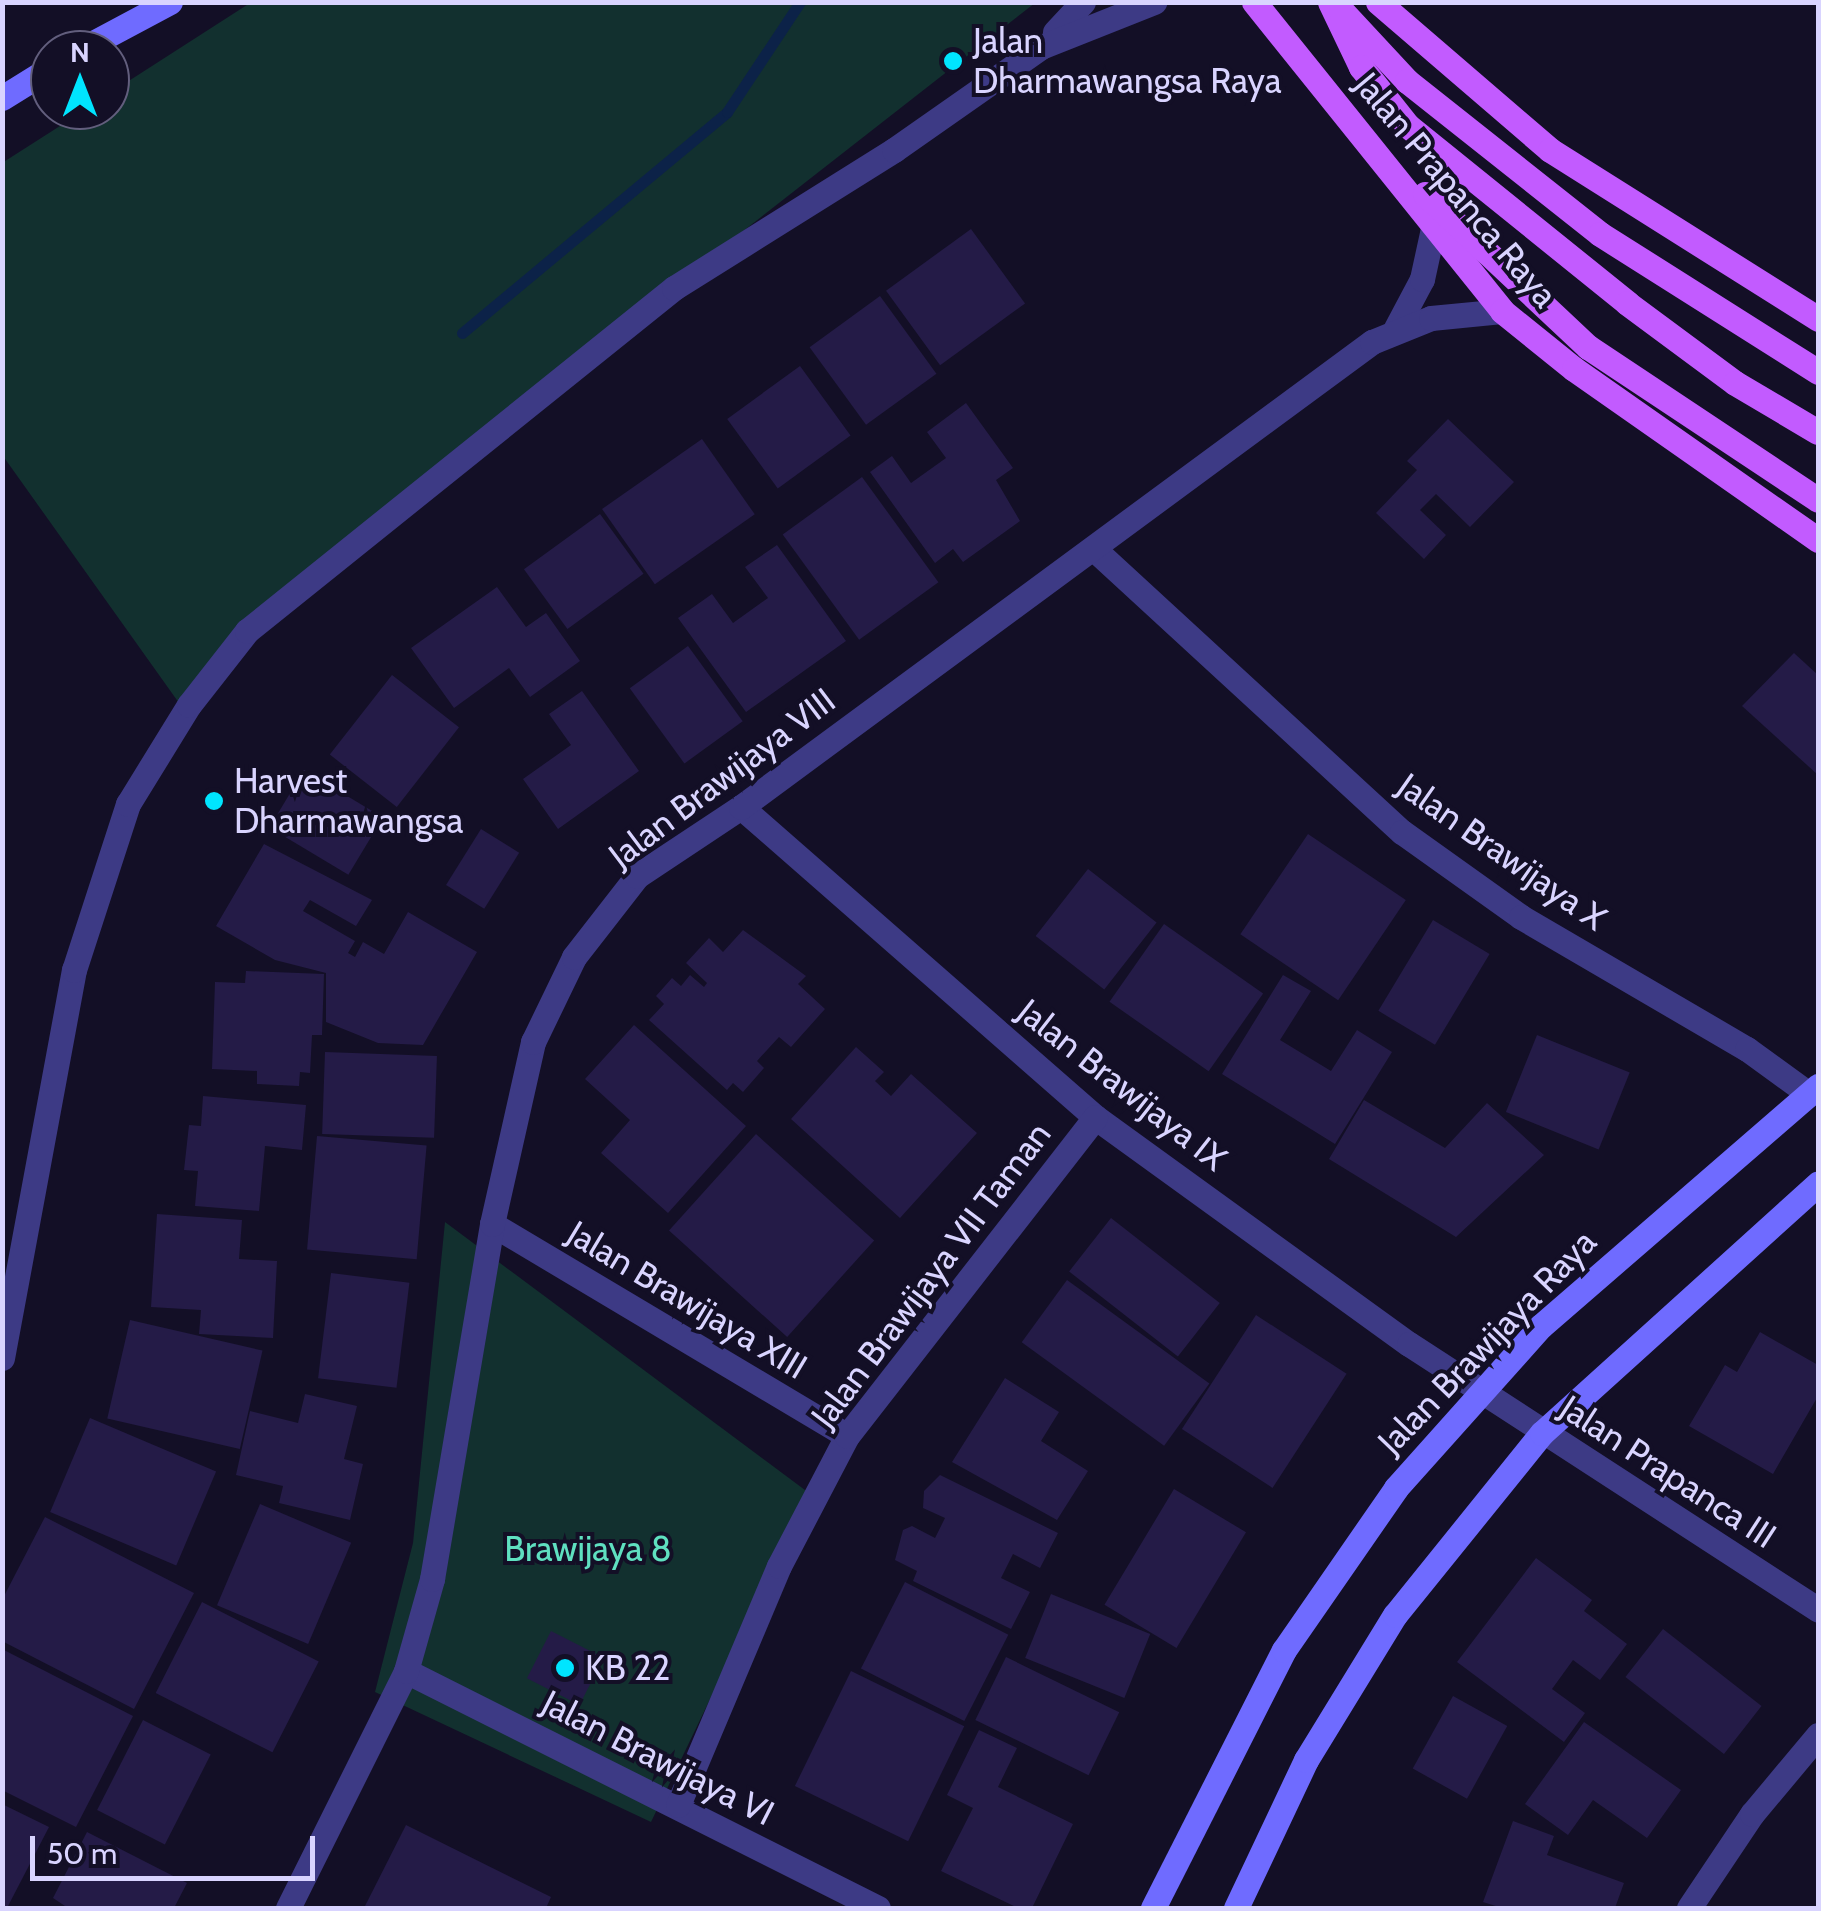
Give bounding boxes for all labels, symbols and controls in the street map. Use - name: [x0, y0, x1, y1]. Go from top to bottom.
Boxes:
- place label: Jalan Dharmawangsa Raya: [973, 20, 1282, 102]
- north arrow: [30, 30, 130, 130]
- text: N: [70, 35, 90, 69]
- marker: Jalan Dharmawangsa Raya: [942, 50, 964, 72]
- street label: Jalan Prapanca Raya: [1346, 64, 1566, 316]
- street label: Jalan Brawijaya VIII: [601, 679, 843, 877]
- place label: Harvest Dharmawangsa: [234, 760, 463, 842]
- street label: Jalan Brawijaya X: [1390, 765, 1614, 939]
- marker: Harvest Dharmawangsa: [203, 790, 225, 812]
- street label: Jalan Brawijaya IX: [1009, 990, 1235, 1180]
- street label: Jalan Brawijaya VII Taman: [802, 1114, 1060, 1436]
- street label: Jalan Brawijaya XIII: [560, 1212, 814, 1388]
- street label: Jalan Brawijaya Raya: [1369, 1221, 1605, 1463]
- street label: Jalan Prapanca III: [1552, 1387, 1784, 1557]
- park label: Brawijaya 8: [504, 1528, 672, 1570]
- place label: KB 22: [585, 1647, 670, 1689]
- marker: KB 22: [554, 1657, 576, 1679]
- street label: Jalan Brawijaya VI: [535, 1682, 781, 1834]
- scale bar: [35, 1816, 320, 1878]
- text: 50 m: [47, 1835, 117, 1872]

